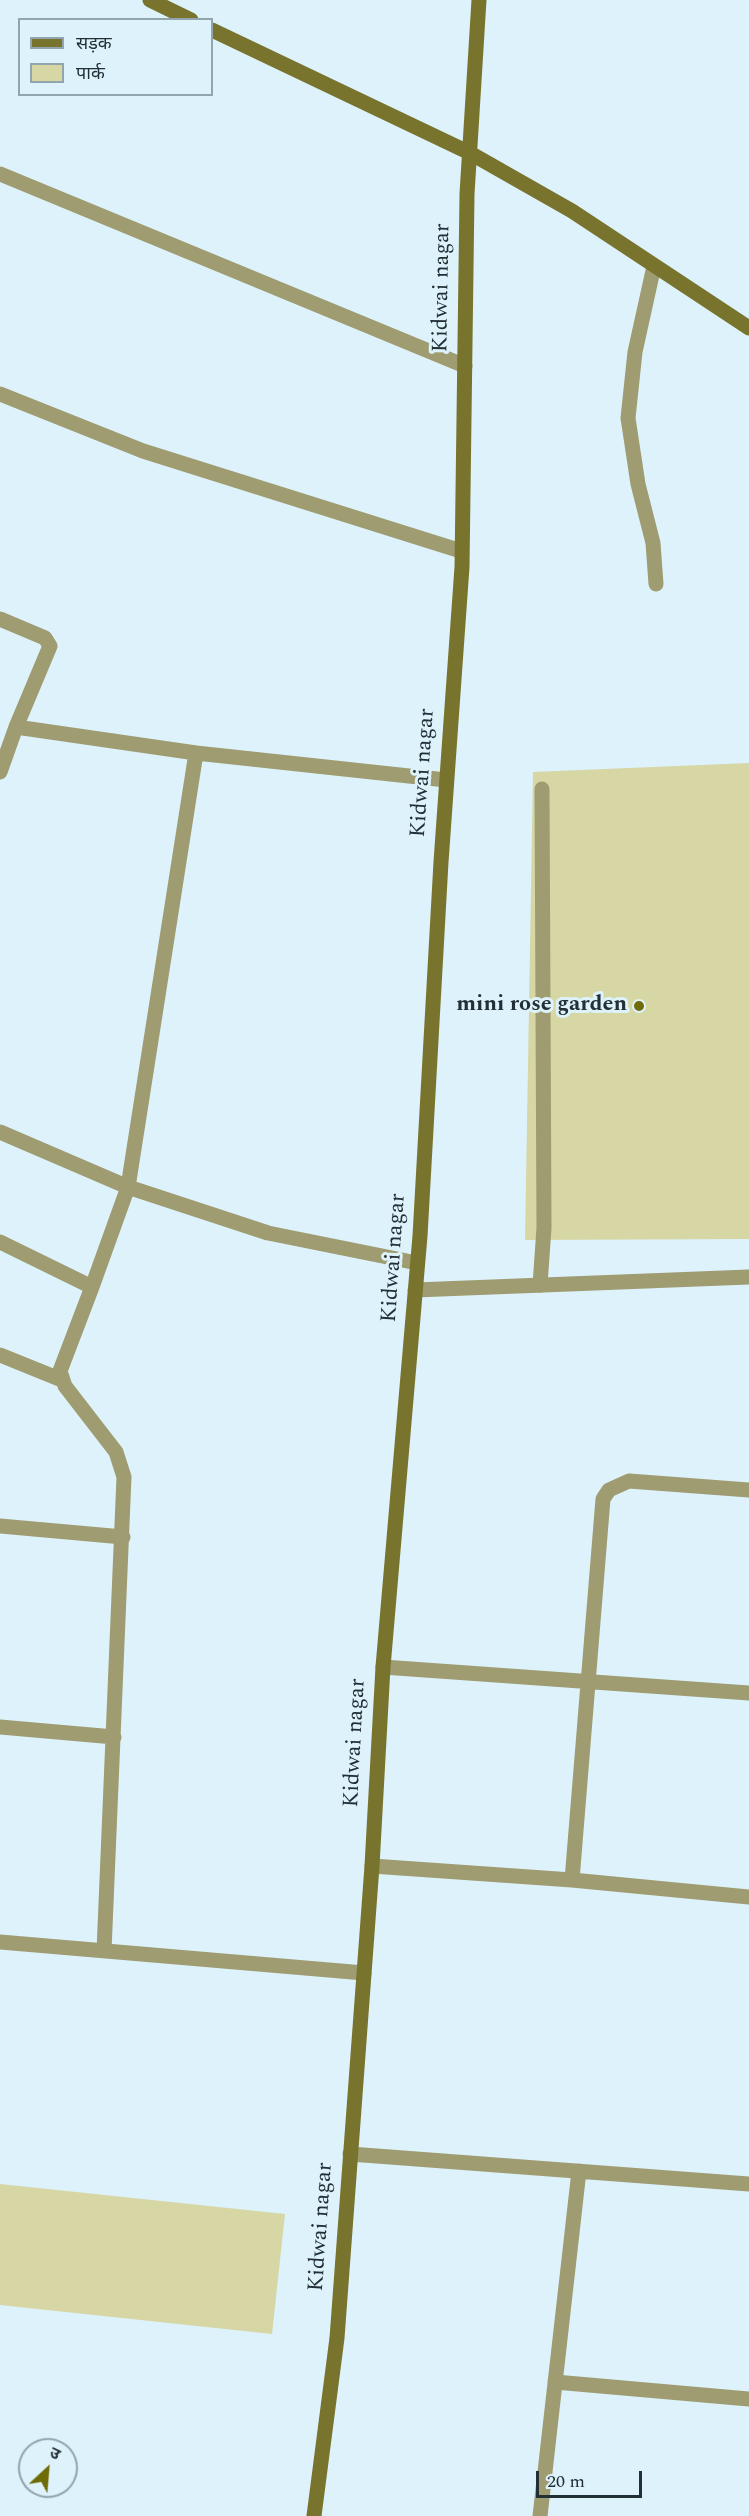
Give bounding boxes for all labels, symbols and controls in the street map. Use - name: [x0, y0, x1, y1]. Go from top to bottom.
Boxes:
- legend: [18, 18, 213, 96]
- text: सड़क: [76, 30, 112, 57]
- text: पार्क: [76, 60, 105, 87]
- street label: Kidwai nagar: [429, 223, 457, 353]
- street label: Kidwai nagar: [406, 708, 442, 838]
- place label: mini rose garden: [456, 993, 627, 1019]
- marker: mini rose garden: [632, 999, 646, 1013]
- street label: Kidwai nagar: [377, 1193, 413, 1323]
- street label: Kidwai nagar: [339, 1678, 373, 1808]
- street label: Kidwai nagar: [304, 2162, 340, 2292]
- north arrow: [18, 2438, 78, 2498]
- text: उ: [46, 2441, 64, 2466]
- scale bar: [539, 2459, 646, 2497]
- text: 20 m: [547, 2468, 585, 2495]

